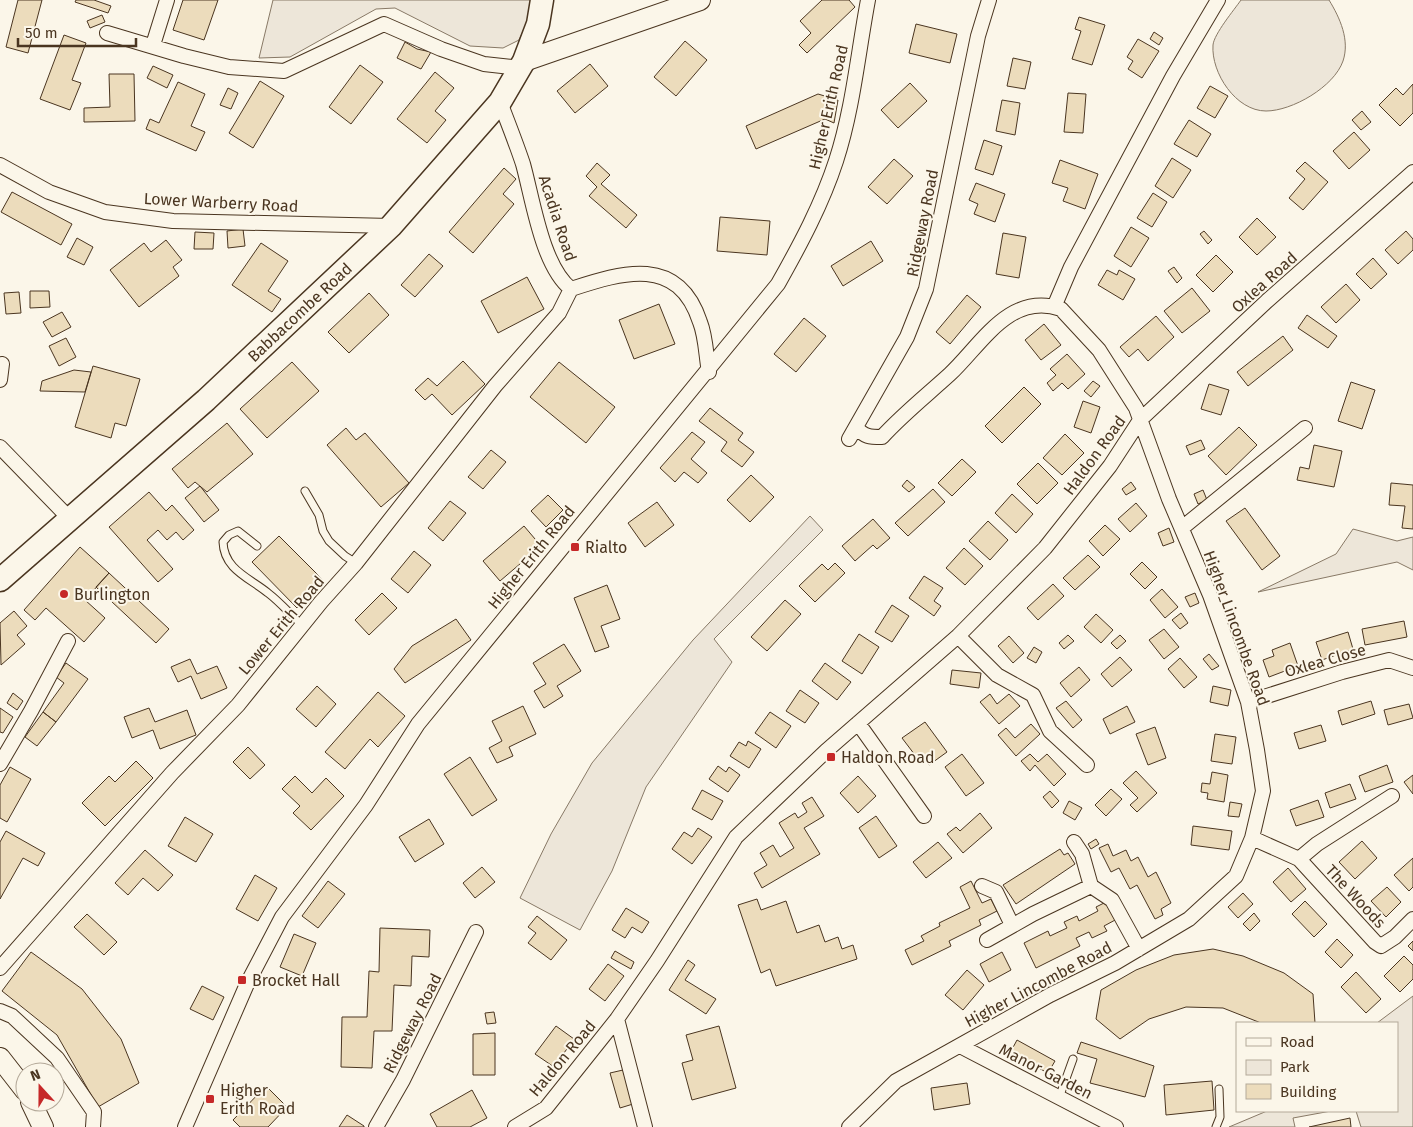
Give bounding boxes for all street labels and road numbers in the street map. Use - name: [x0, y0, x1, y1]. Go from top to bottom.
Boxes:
- street label: Higher Erith Road: [805, 43, 852, 171]
- street label: Ridgeway Road: [903, 168, 942, 279]
- street label: Acadia Road: [535, 173, 580, 264]
- street label: Lower Warberry Road: [143, 189, 299, 216]
- street label: Oxlea Road: [1228, 248, 1301, 317]
- street label: Babbacombe Road: [244, 259, 356, 366]
- street label: Haldon Road: [1059, 412, 1130, 499]
- street label: Higher Erith Road: [484, 502, 579, 613]
- street label: Higher Lincombe Road: [1200, 548, 1273, 708]
- street label: Lower Erith Road: [235, 572, 328, 679]
- street label: Oxlea Close: [1282, 640, 1368, 681]
- street label: The Woods: [1322, 861, 1390, 932]
- street label: Higher Lincombe Road: [961, 938, 1115, 1031]
- street label: Ridgeway Road: [379, 970, 446, 1076]
- street label: Haldon Road: [525, 1016, 600, 1100]
- street label: Manor Garden: [996, 1040, 1096, 1103]

